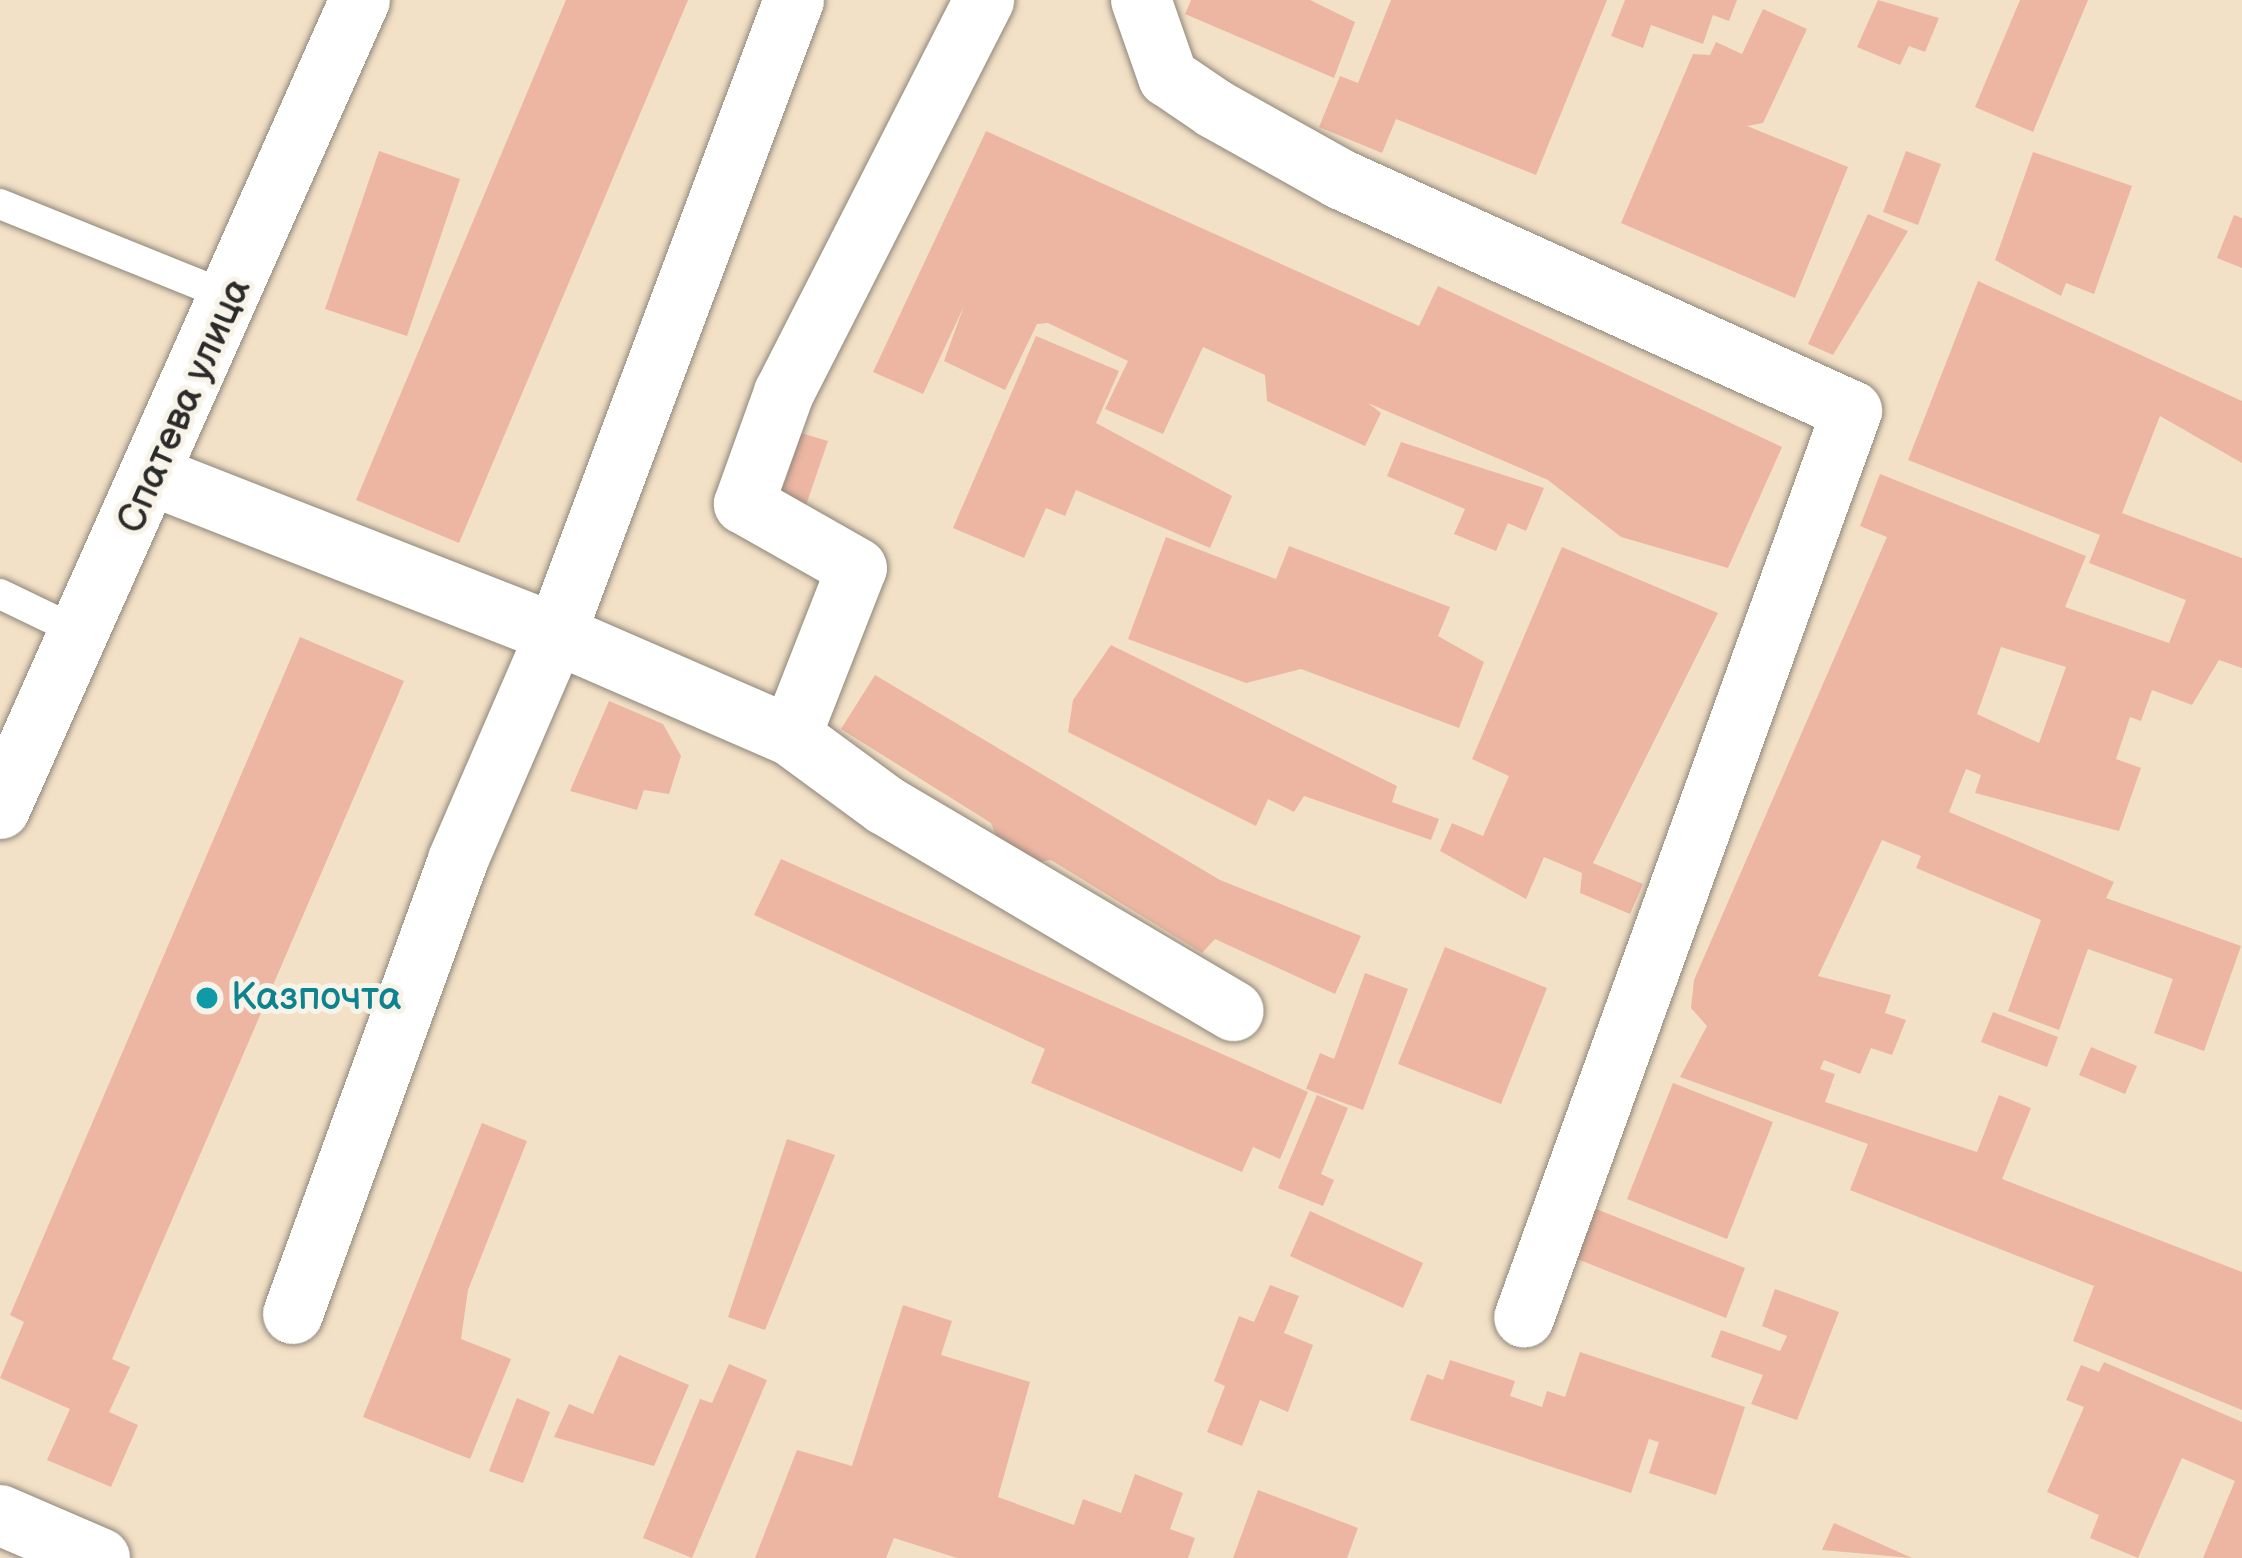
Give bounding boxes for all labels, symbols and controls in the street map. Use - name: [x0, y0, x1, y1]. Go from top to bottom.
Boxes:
- street label: Спатева улица: [108, 271, 262, 541]
- place label: Казпочта: [231, 975, 401, 1021]
- marker: Казпочта: [194, 985, 220, 1011]

